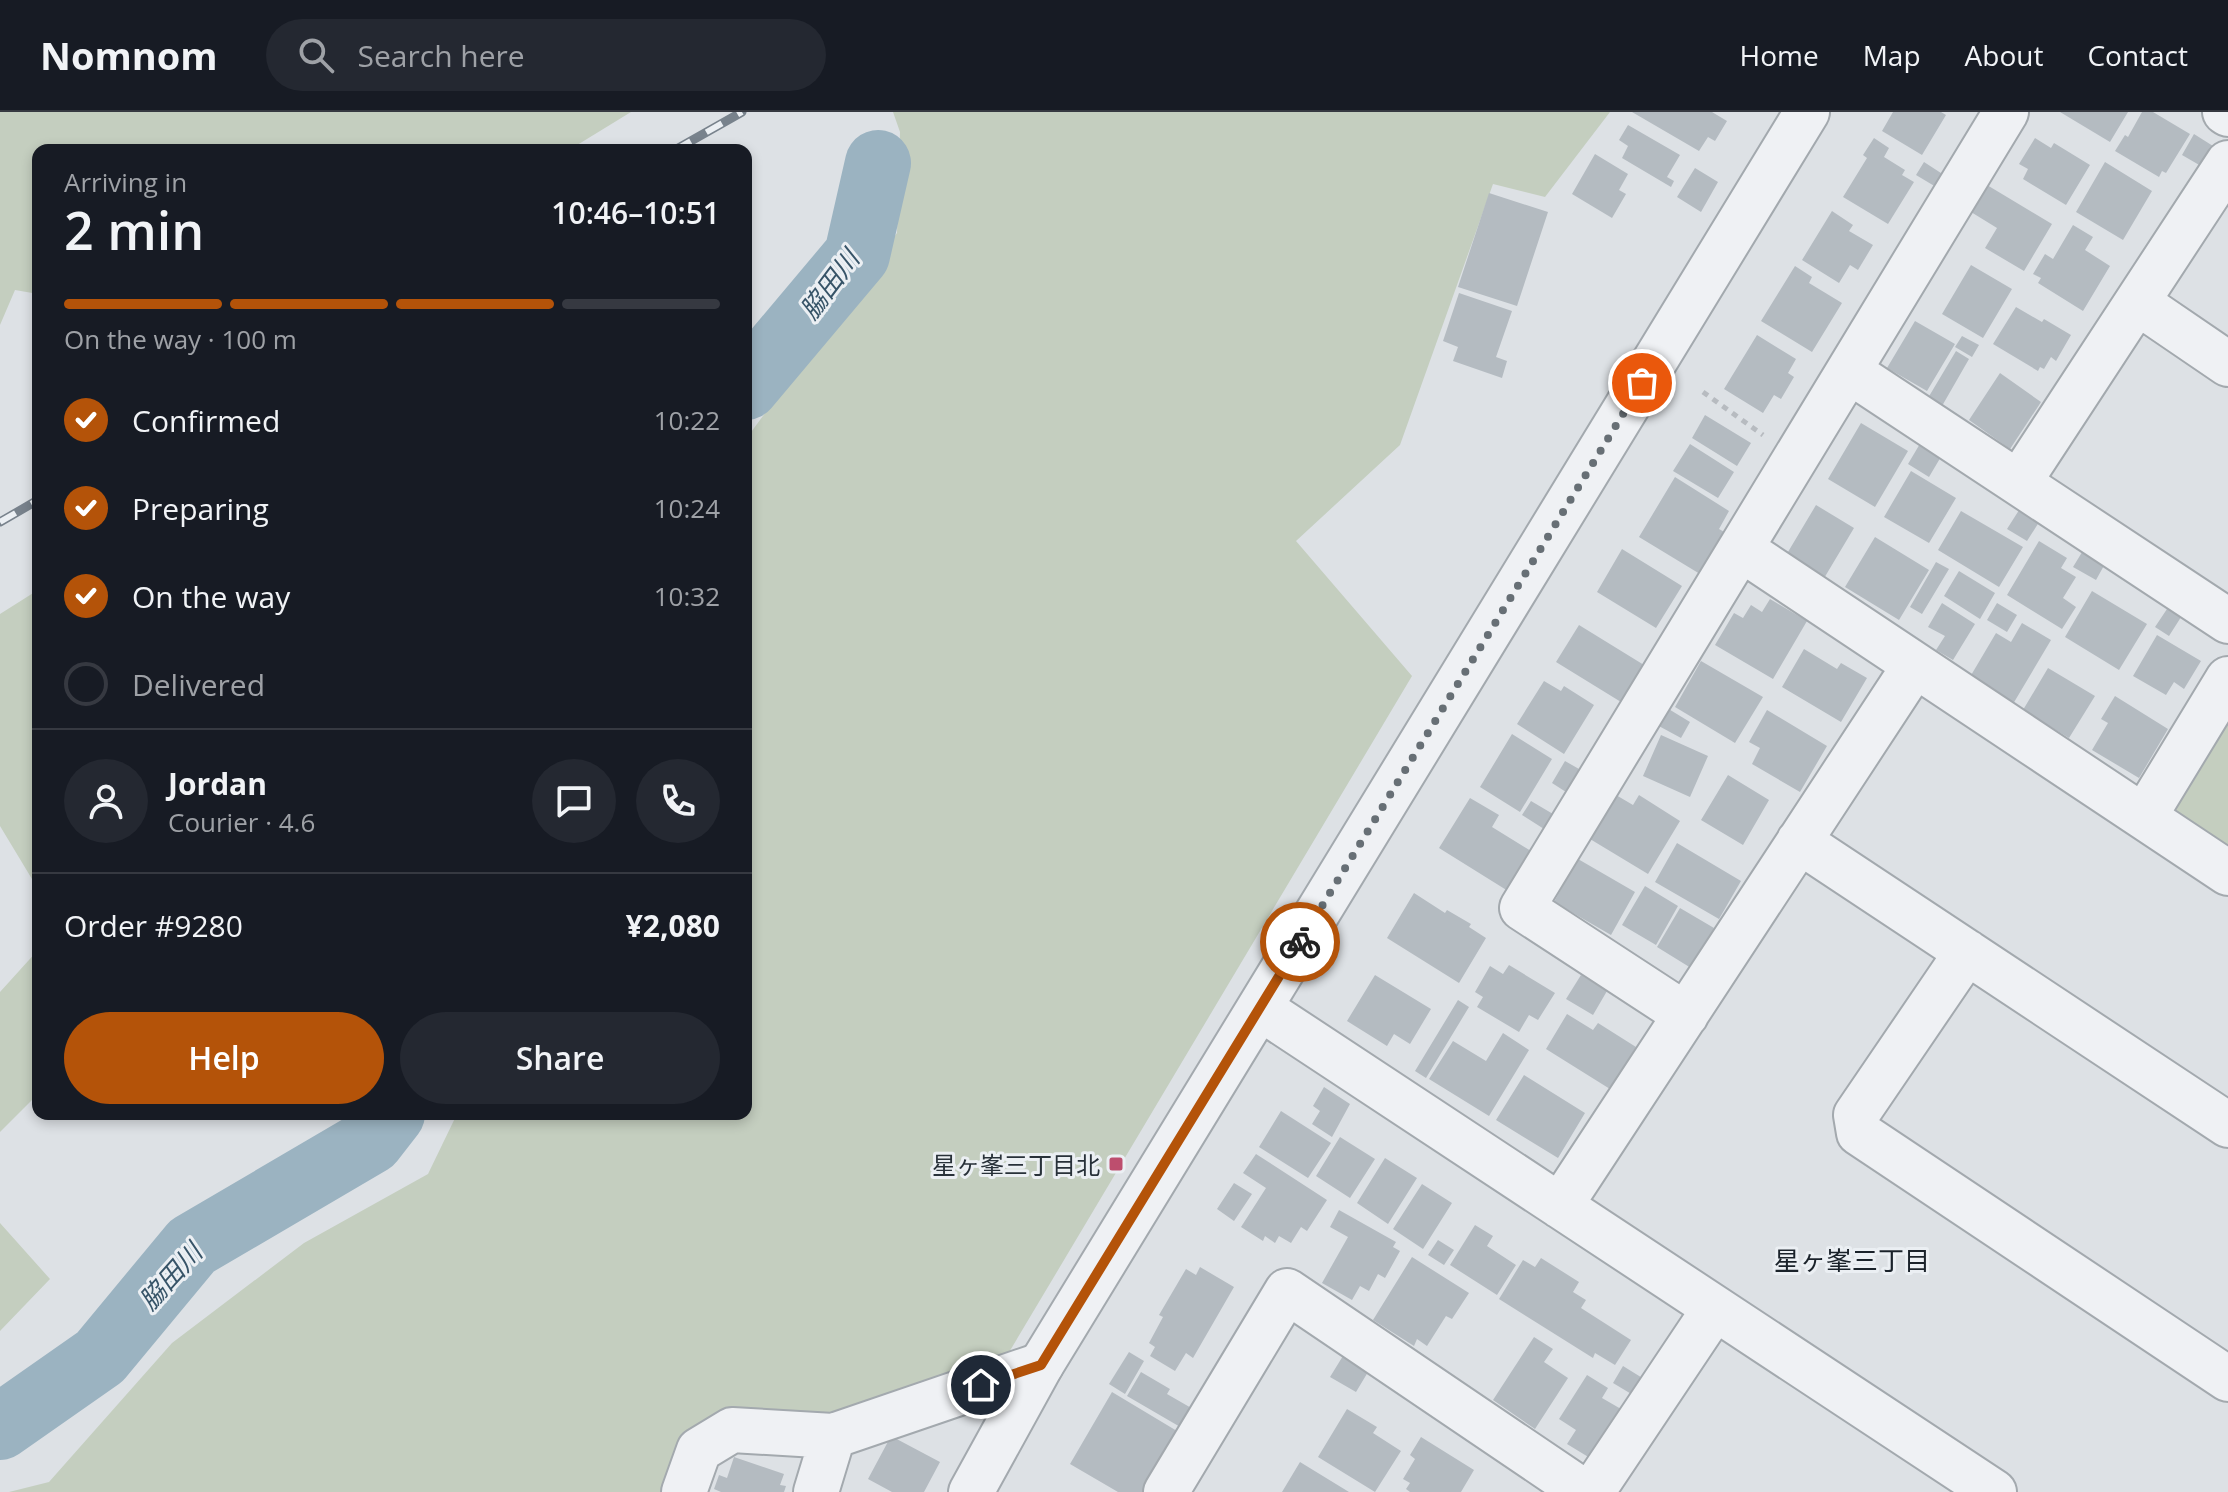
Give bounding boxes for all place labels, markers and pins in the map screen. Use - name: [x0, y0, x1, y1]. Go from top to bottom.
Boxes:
- pin: [1608, 349, 1676, 417]
- place label: 星ヶ峯三丁目北: [932, 1148, 1100, 1181]
- marker: 星ヶ峯三丁目北: [1107, 1155, 1125, 1173]
- pin: [947, 1351, 1015, 1419]

